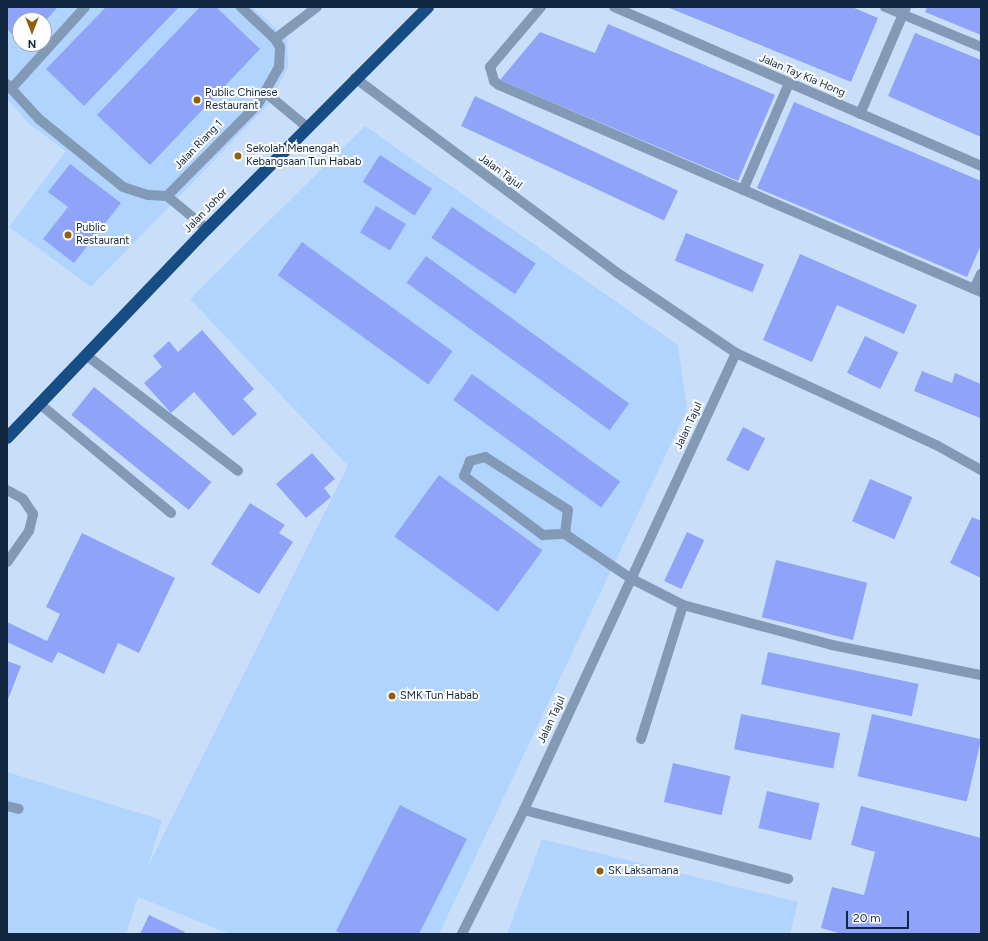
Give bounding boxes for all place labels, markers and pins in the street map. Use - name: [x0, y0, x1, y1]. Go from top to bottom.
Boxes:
- place label: Public Chinese Restaurant: [205, 87, 277, 113]
- marker: Public Chinese Restaurant: [192, 95, 202, 105]
- place label: Sekolah Menengah Kebangsaan Tun Habab: [246, 143, 361, 169]
- marker: Sekolah Menengah Kebangsaan Tun Habab: [233, 151, 243, 161]
- place label: Public Restaurant: [76, 222, 130, 248]
- marker: Public Restaurant: [63, 230, 73, 240]
- place label: SMK Tun Habab: [400, 689, 478, 703]
- marker: SMK Tun Habab: [387, 691, 397, 701]
- place label: SK Laksamana: [608, 864, 678, 878]
- marker: SK Laksamana: [595, 866, 605, 876]

